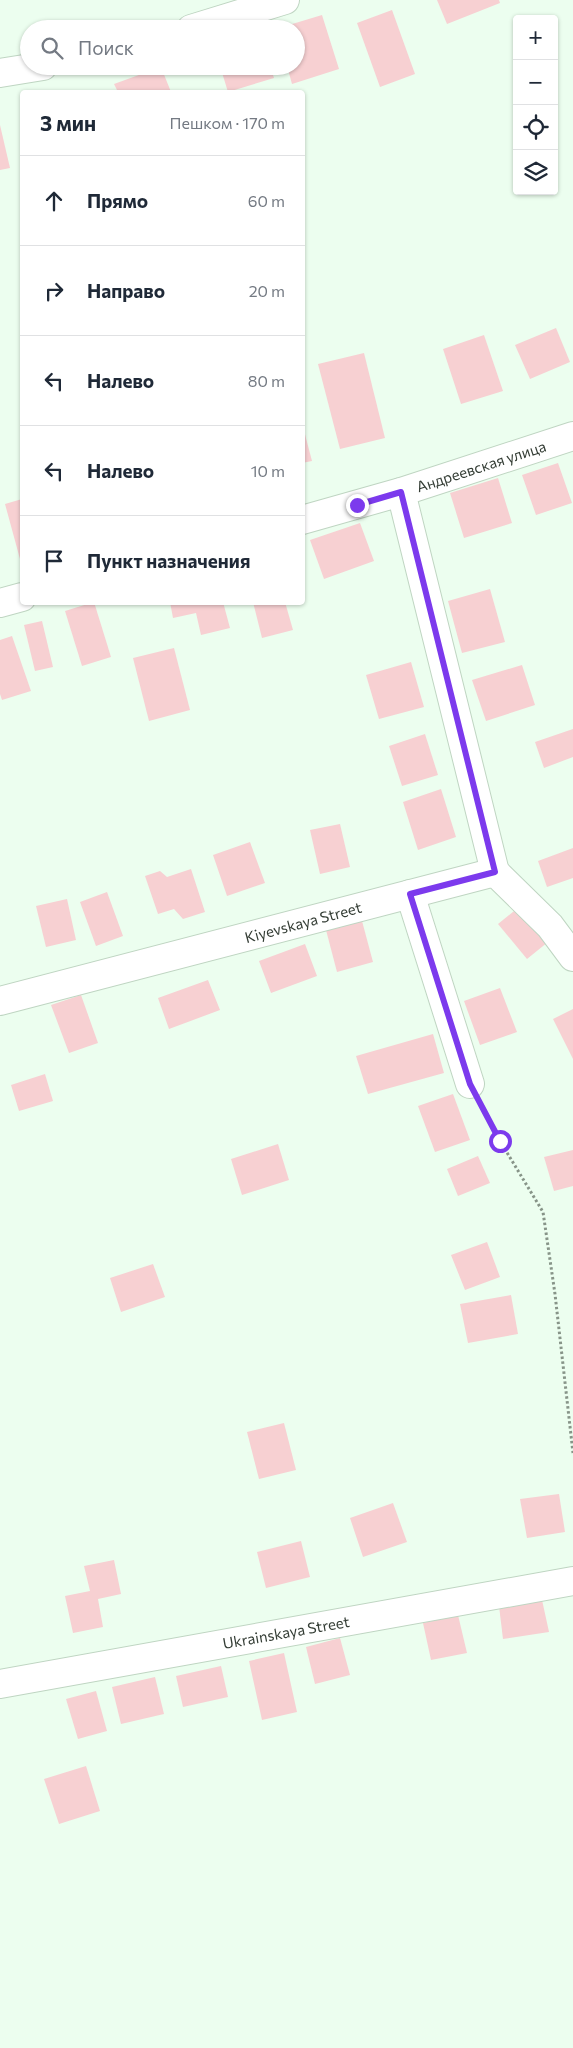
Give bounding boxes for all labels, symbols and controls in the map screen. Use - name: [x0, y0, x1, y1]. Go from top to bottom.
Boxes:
- map controls: [513, 15, 558, 195]
- button: +: [513, 15, 558, 60]
- search box: [20, 20, 305, 75]
- icon: search: [38, 34, 66, 62]
- text: Поиск: [78, 36, 134, 59]
- button: −: [513, 60, 558, 105]
- button: locate: [513, 105, 558, 150]
- text: 3 мин: [40, 110, 96, 135]
- text: Пешком · 170 m: [170, 113, 285, 132]
- button: layers: [513, 150, 558, 195]
- icon: ahead: [40, 187, 68, 215]
- text: Прямо: [87, 189, 148, 212]
- text: 60 m: [248, 191, 285, 210]
- icon: right: [40, 277, 68, 305]
- text: Направо: [87, 279, 165, 302]
- text: 20 m: [249, 281, 285, 300]
- icon: left: [40, 367, 68, 395]
- text: Налево: [87, 369, 154, 392]
- text: 80 m: [248, 371, 285, 390]
- street label: Андреевская улица: [414, 437, 548, 495]
- icon: left: [40, 457, 68, 485]
- text: Налево: [87, 459, 154, 482]
- text: 10 m: [251, 461, 285, 480]
- route end: [346, 494, 369, 517]
- icon: arrive: [40, 547, 68, 575]
- text: Пункт назначения: [87, 549, 250, 572]
- street label: Kiyevskaya Street: [243, 898, 363, 946]
- route start: [489, 1130, 512, 1153]
- street label: Ukrainskaya Street: [221, 1612, 351, 1652]

